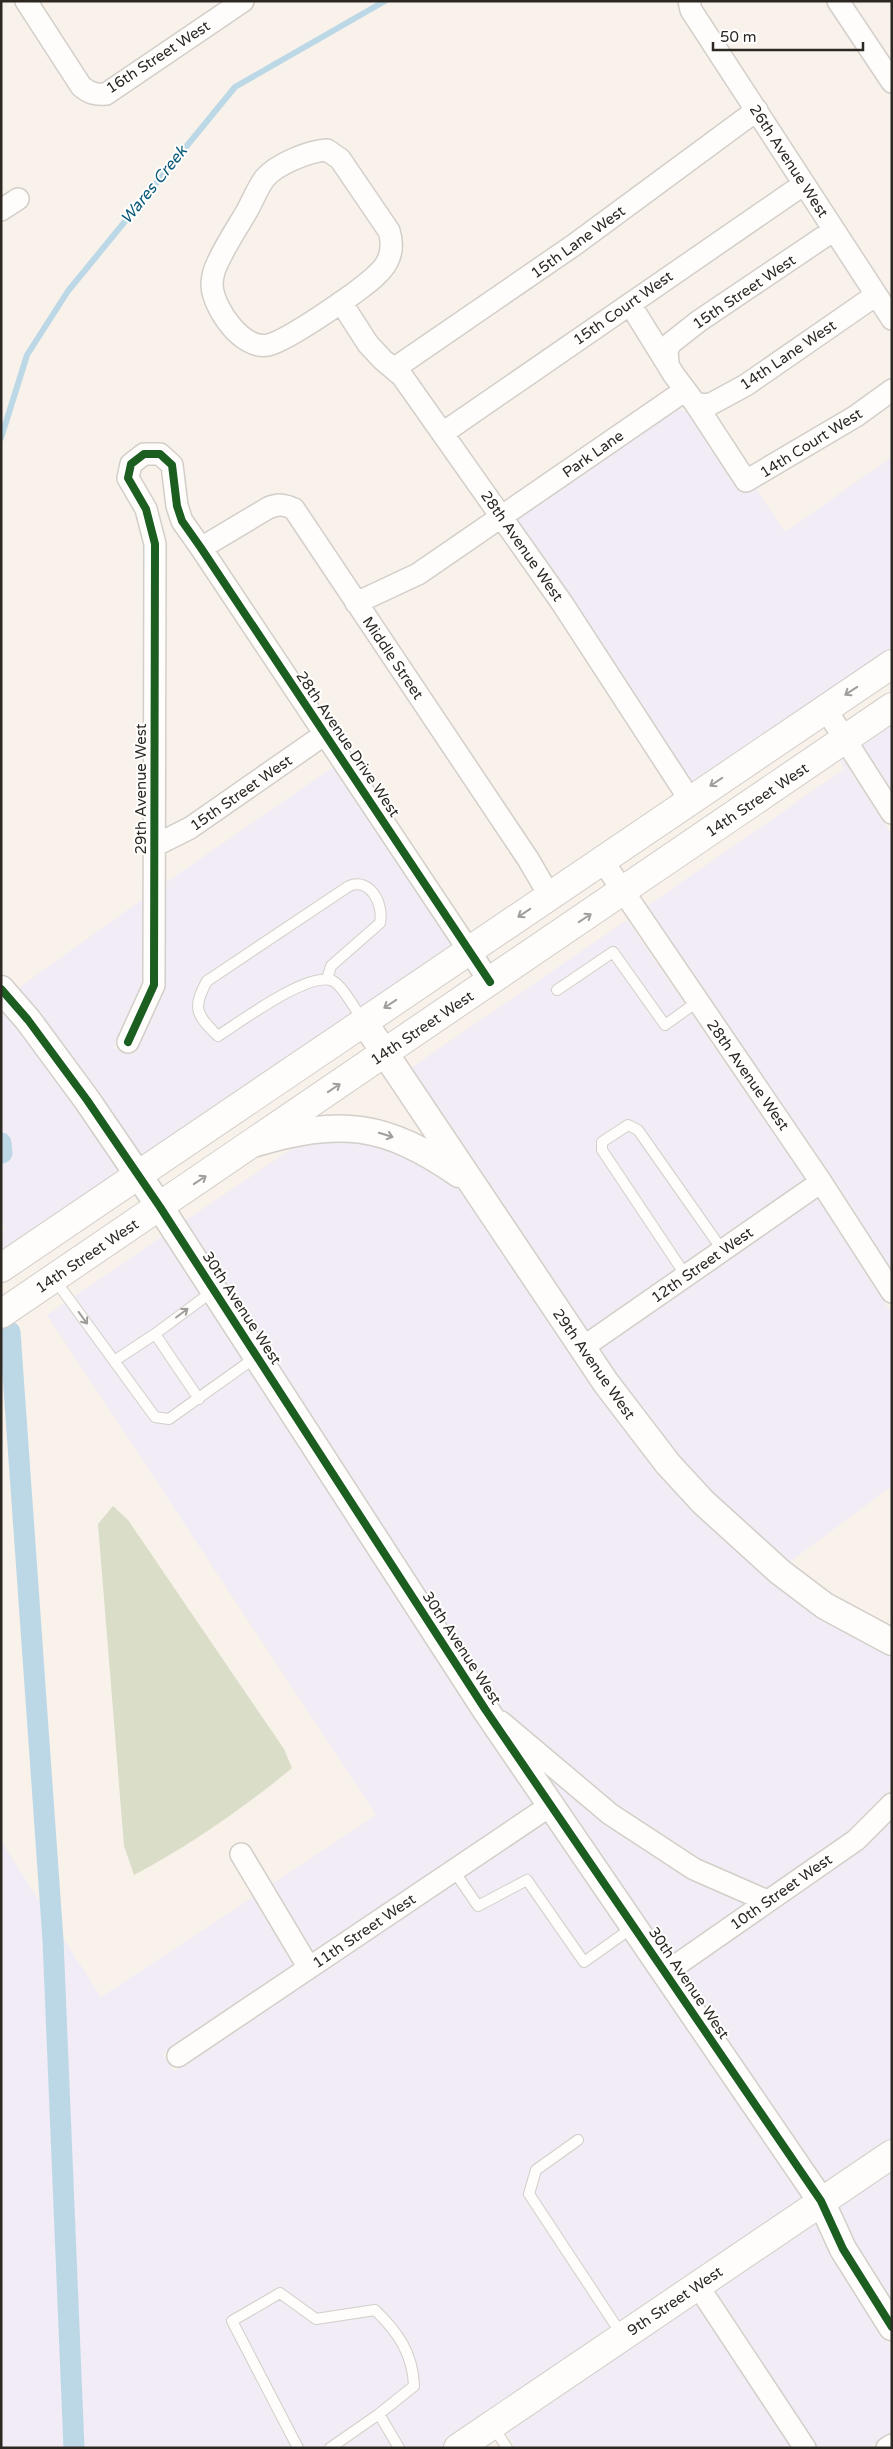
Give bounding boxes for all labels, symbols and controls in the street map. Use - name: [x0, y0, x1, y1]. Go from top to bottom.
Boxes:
- street label: 16th Street West: [103, 17, 214, 97]
- scale bar: [713, 20, 863, 52]
- text: 50 m: [720, 28, 757, 46]
- street label: 26th Avenue West: [746, 101, 832, 221]
- water label: Wares Creek: [116, 141, 192, 228]
- street label: 15th Lane West: [527, 202, 629, 282]
- street label: 15th Street West: [689, 251, 799, 333]
- street label: 15th Court West: [570, 267, 676, 349]
- street label: 14th Lane West: [737, 316, 840, 394]
- street label: 14th Court West: [757, 404, 866, 482]
- street label: Park Lane: [559, 426, 627, 482]
- street label: 28th Avenue West: [477, 487, 567, 605]
- street label: Middle Street: [359, 613, 427, 703]
- street label: 28th Avenue Drive West: [292, 668, 404, 821]
- one-way arrow: [844, 686, 858, 697]
- street label: 29th Avenue West: [132, 723, 150, 855]
- street label: 15th Street West: [187, 751, 296, 835]
- street label: 14th Street West: [702, 759, 812, 841]
- one-way arrow: [710, 777, 724, 787]
- one-way arrow: [517, 908, 531, 918]
- one-way arrow: [577, 913, 591, 923]
- street label: 14th Street West: [367, 987, 477, 1069]
- one-way arrow: [383, 999, 397, 1009]
- street label: 28th Avenue West: [703, 1016, 793, 1134]
- one-way arrow: [327, 1083, 341, 1093]
- one-way arrow: [378, 1131, 394, 1141]
- one-way arrow: [193, 1175, 207, 1185]
- street label: 14th Street West: [32, 1215, 142, 1297]
- street label: 12th Street West: [648, 1223, 757, 1307]
- street label: 30th Avenue West: [199, 1248, 285, 1368]
- street label: 29th Avenue West: [549, 1305, 639, 1423]
- one-way arrow: [175, 1307, 188, 1318]
- one-way arrow: [78, 1311, 88, 1325]
- street label: 30th Avenue West: [419, 1588, 505, 1708]
- street label: 10th Street West: [727, 1850, 836, 1934]
- street label: 11th Street West: [309, 1890, 419, 1972]
- street label: 30th Avenue West: [645, 1924, 733, 2043]
- street label: 9th Street West: [624, 2262, 726, 2339]

